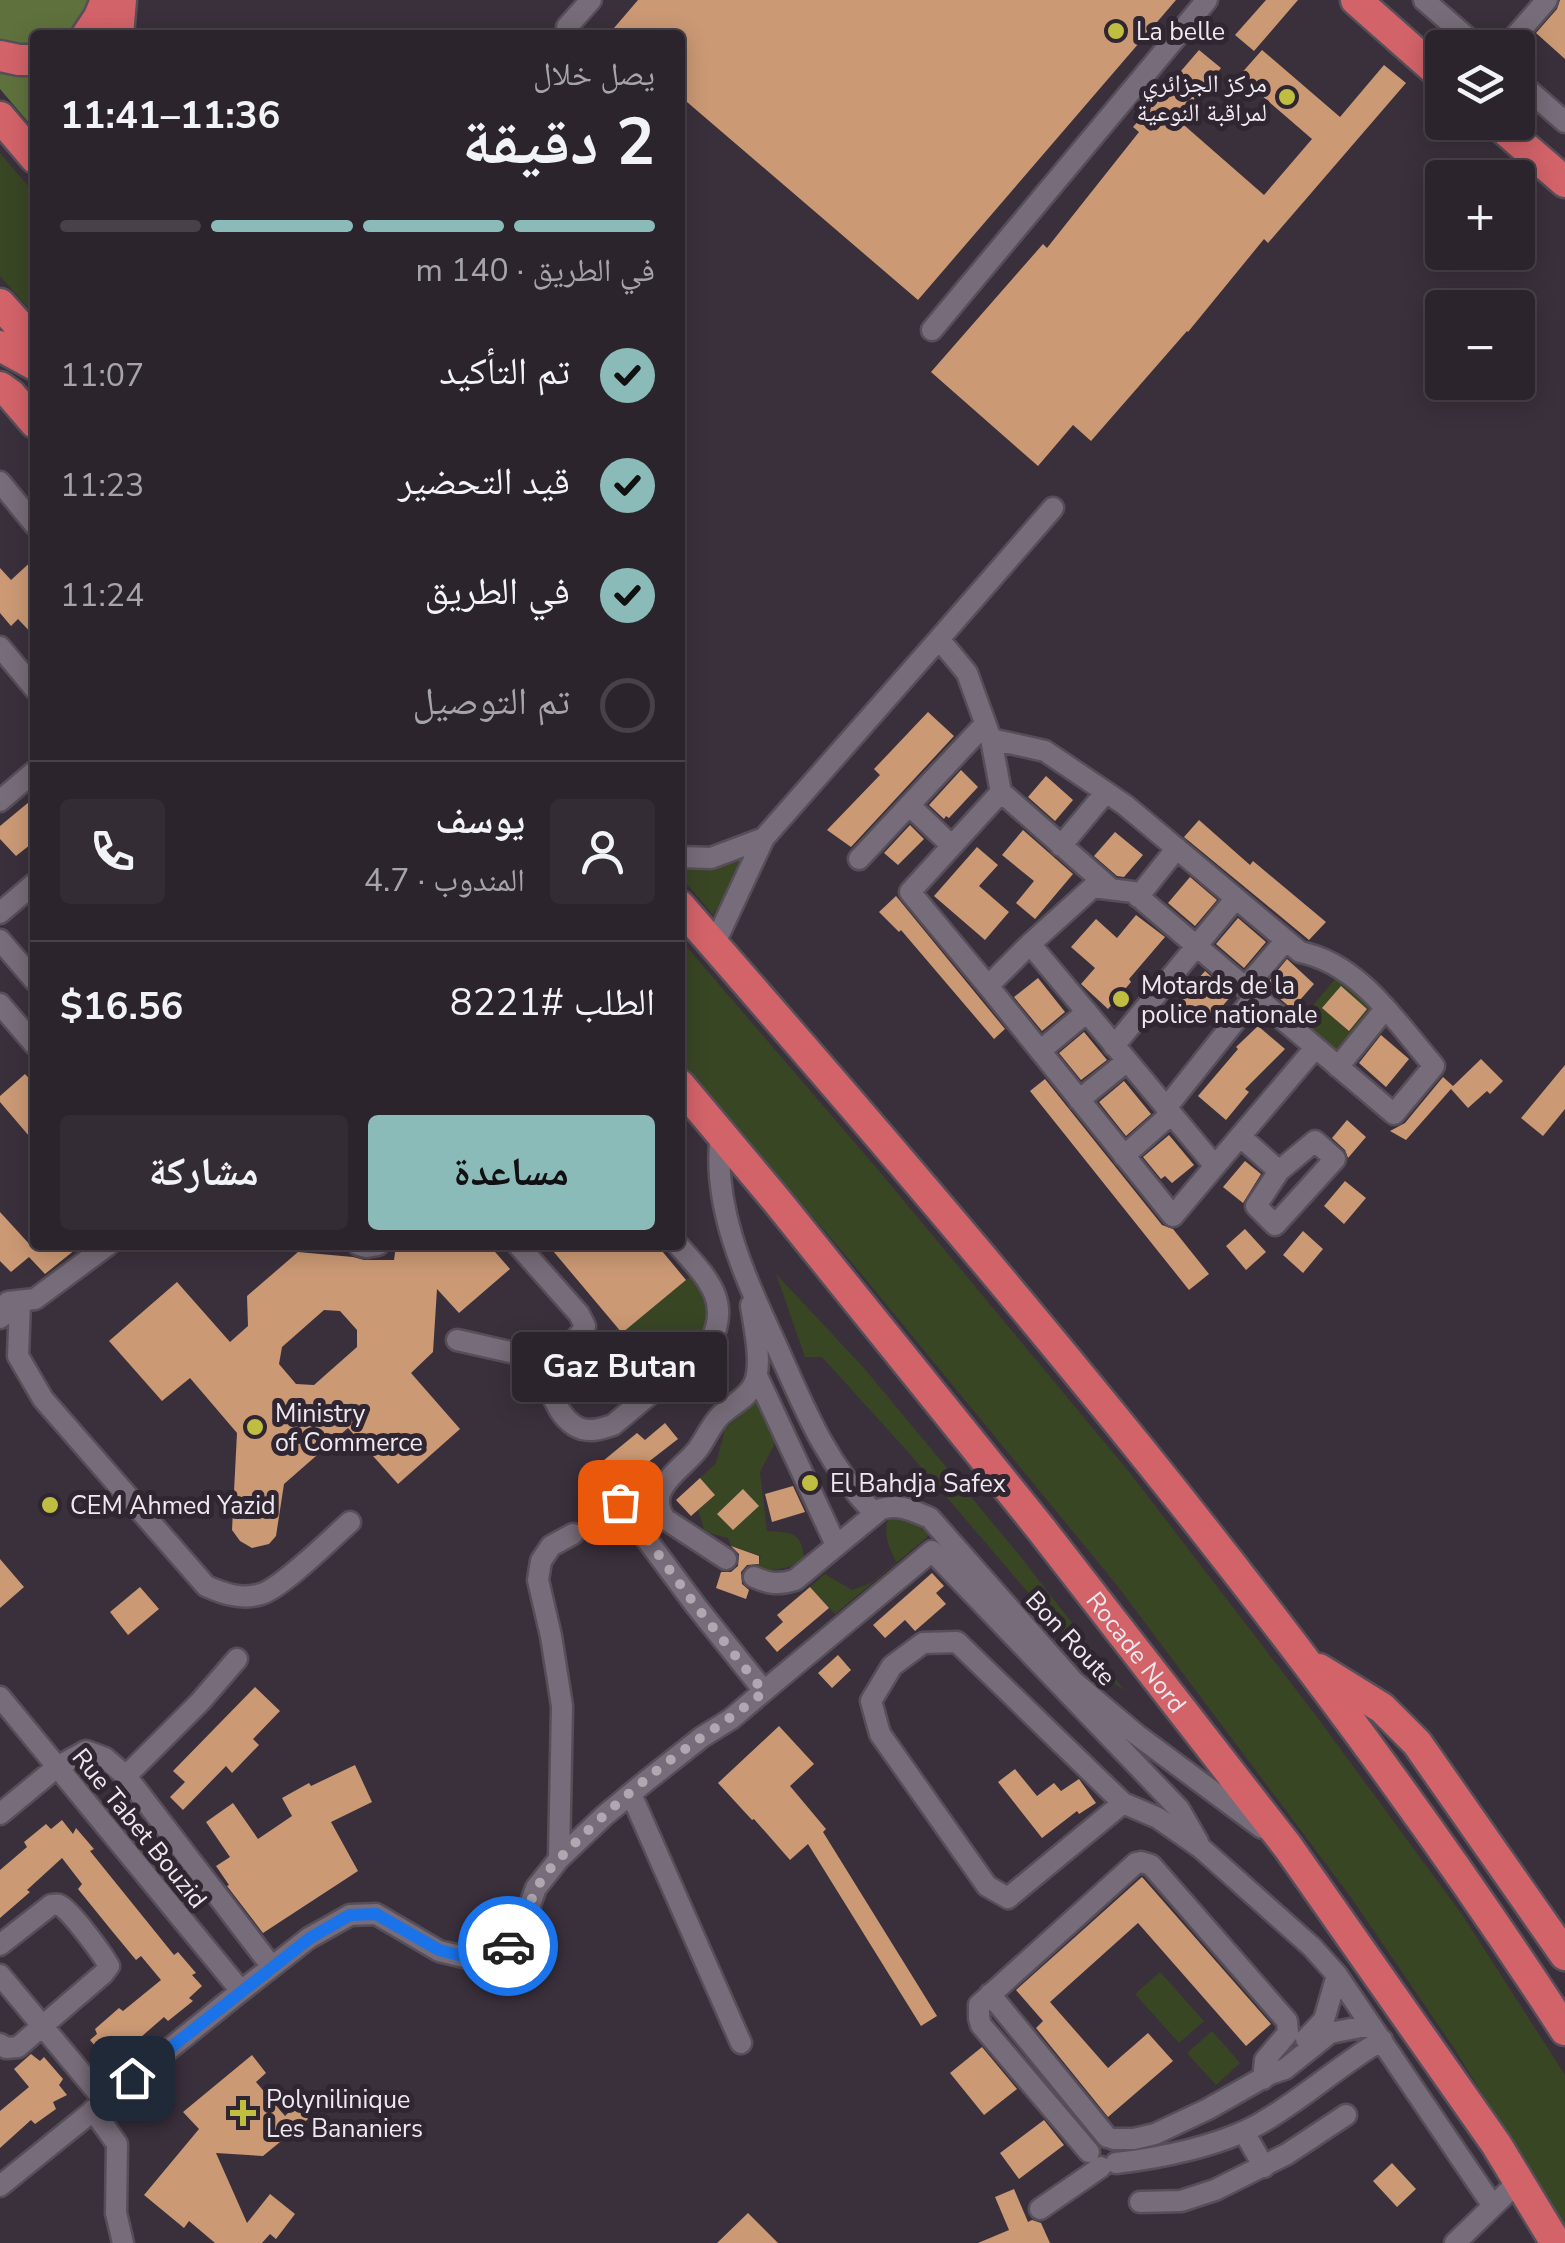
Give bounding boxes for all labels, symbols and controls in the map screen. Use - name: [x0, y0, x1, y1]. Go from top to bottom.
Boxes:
- place label: La belle: [1136, 15, 1225, 49]
- marker: La belle: [1105, 20, 1127, 42]
- map controls: [1425, 30, 1535, 400]
- button: layers: [1425, 30, 1535, 140]
- text: يصل خلال: [533, 53, 655, 96]
- place label: مركز الجزائري لمراقبة النوعية: [1137, 67, 1267, 130]
- marker: مركز الجزائري لمراقبة النوعية: [1276, 86, 1298, 108]
- text: 11:36–11:41: [60, 90, 280, 141]
- text: 2 دقيقة: [462, 98, 655, 187]
- button: +: [1425, 160, 1535, 270]
- text: في الطريق · 140 m: [415, 249, 655, 292]
- button: −: [1425, 290, 1535, 400]
- text: تم التأكيد: [439, 346, 570, 397]
- icon: check: [600, 348, 655, 403]
- text: 11:07: [60, 354, 144, 397]
- text: قيد التحضير: [398, 456, 570, 507]
- icon: check: [600, 458, 655, 513]
- text: 11:23: [60, 464, 144, 507]
- text: في الطريق: [424, 566, 570, 617]
- icon: check: [600, 568, 655, 623]
- text: 11:24: [60, 574, 144, 617]
- text: تم التوصيل: [413, 676, 570, 727]
- text: يوسف: [435, 795, 525, 846]
- button: phone: [60, 799, 165, 904]
- button: person: [550, 799, 655, 904]
- text: المندوب · 4.7: [364, 859, 525, 902]
- place label: Motards de la police nationale: [1141, 969, 1318, 1032]
- text: الطلب #8221: [450, 977, 655, 1028]
- text: $16.56: [60, 981, 183, 1032]
- marker: Motards de la police nationale: [1110, 988, 1132, 1010]
- button: مشاركة: [60, 1115, 348, 1230]
- button: مساعدة: [368, 1115, 655, 1230]
- callout: Gaz Butan: [512, 1332, 728, 1402]
- text: Gaz Butan: [543, 1345, 696, 1388]
- place label: Ministry of Commerce: [275, 1397, 423, 1460]
- marker: Ministry of Commerce: [244, 1416, 266, 1438]
- pin: [578, 1460, 663, 1545]
- place label: El Bahdja Safex: [830, 1467, 1006, 1501]
- marker: El Bahdja Safex: [799, 1472, 821, 1494]
- icon: bag: [593, 1475, 648, 1530]
- place label: CEM Ahmed Yazid: [70, 1489, 276, 1523]
- marker: CEM Ahmed Yazid: [39, 1494, 61, 1516]
- street label: Bon Route: [1018, 1584, 1123, 1693]
- street label: Rocade Nord: [1078, 1585, 1194, 1720]
- street label: Rue Tabet Bouzid: [64, 1742, 214, 1916]
- courier: [458, 1896, 558, 1996]
- icon: car: [481, 1919, 536, 1974]
- pin: [90, 2036, 175, 2121]
- icon: home: [105, 2051, 160, 2106]
- place label: Polynilinique Les Bananiers: [266, 2083, 423, 2146]
- marker: Polynilinique Les Bananiers: [230, 2100, 256, 2126]

